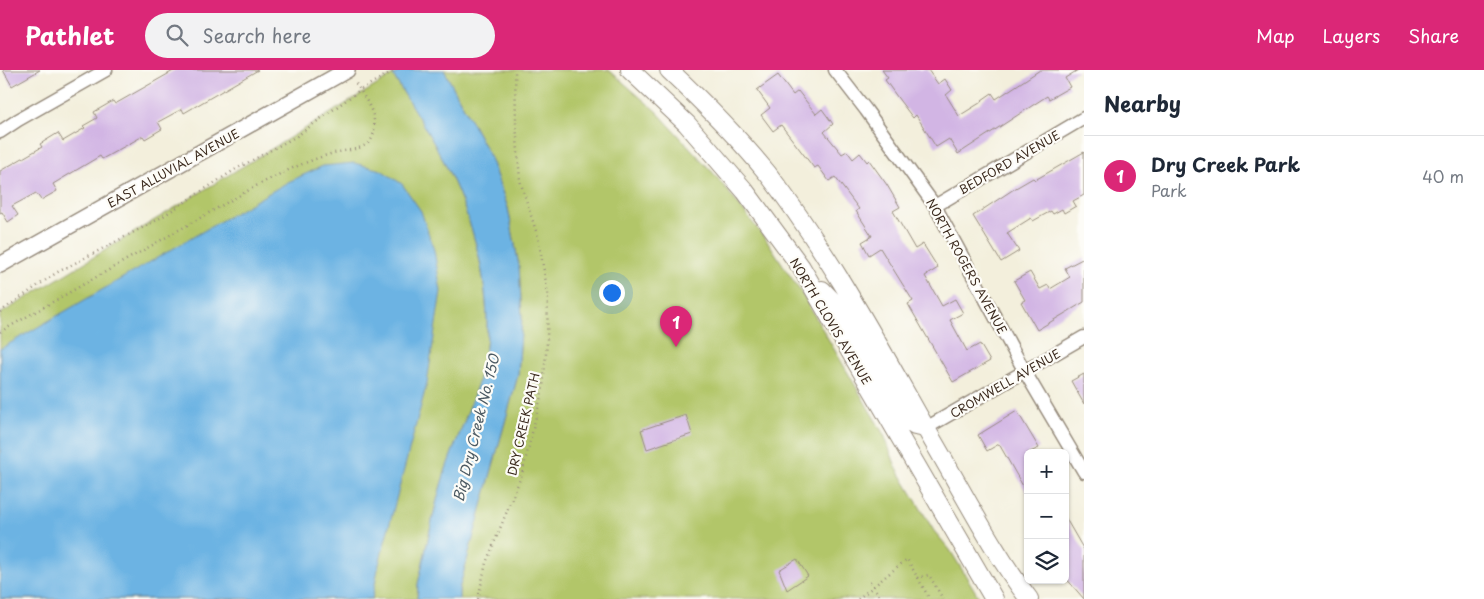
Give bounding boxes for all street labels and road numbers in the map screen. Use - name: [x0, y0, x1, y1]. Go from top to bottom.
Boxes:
- street label: EAST ALLUVIAL AVENUE: [104, 124, 242, 212]
- street label: BEDFORD AVENUE: [955, 126, 1063, 198]
- street label: NORTH ROGERS AVENUE: [922, 195, 1012, 337]
- street label: NORTH CLOVIS AVENUE: [786, 254, 876, 388]
- street label: CROMWELL AVENUE: [946, 344, 1064, 422]
- street label: DRY CREEK PATH: [502, 371, 544, 477]

